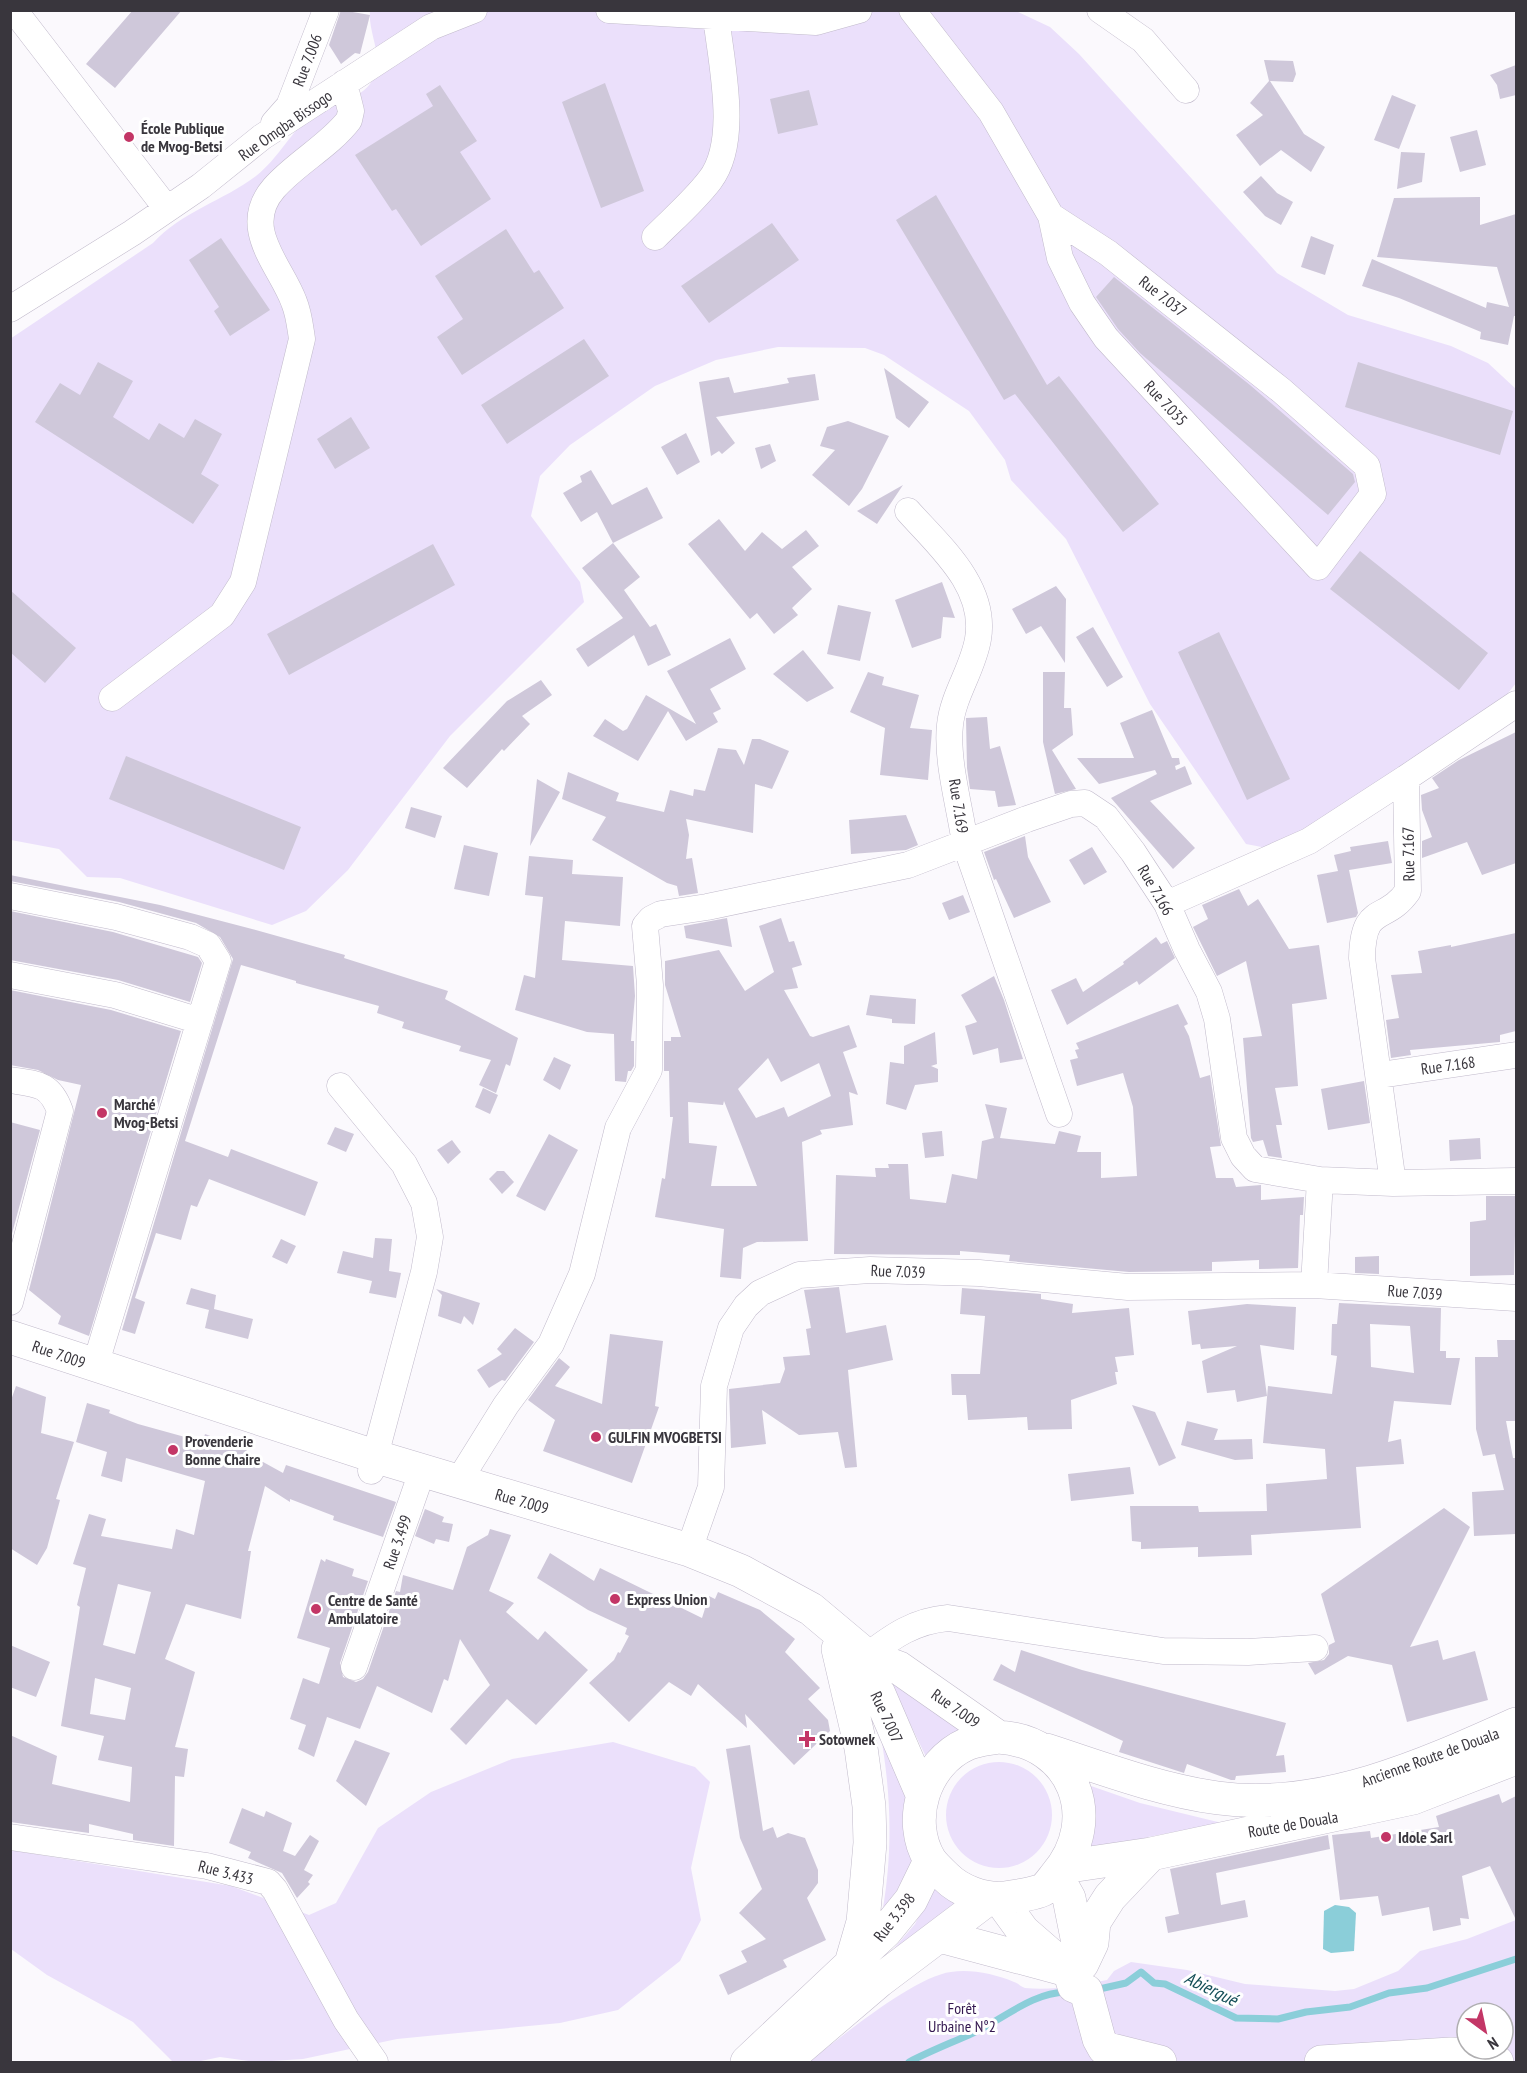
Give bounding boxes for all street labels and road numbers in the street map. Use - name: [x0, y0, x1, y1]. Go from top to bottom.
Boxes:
- street label: Rue 7.006: [288, 31, 326, 89]
- street label: Rue Omgba Bissogo: [234, 85, 336, 165]
- street label: Rue 7.037: [1135, 271, 1191, 321]
- street label: Rue 7.035: [1140, 376, 1192, 430]
- street label: Rue 7.169: [945, 777, 973, 835]
- street label: Rue 7.167: [1398, 826, 1418, 882]
- street label: Rue 7.166: [1134, 861, 1178, 919]
- street label: Rue 7.168: [1419, 1051, 1477, 1079]
- street label: Rue 7.039: [870, 1260, 926, 1282]
- street label: Rue 7.039: [1387, 1280, 1443, 1304]
- street label: Rue 7.009: [30, 1336, 88, 1372]
- street label: Rue 7.009: [493, 1484, 551, 1518]
- street label: Rue 3.499: [378, 1512, 416, 1572]
- street label: Rue 7.009: [928, 1684, 984, 1732]
- street label: Rue 7.007: [866, 1688, 908, 1746]
- street label: Ancienne Route de Douala: [1358, 1723, 1502, 1791]
- street label: Route de Douala: [1247, 1806, 1339, 1842]
- street label: Rue 3.433: [196, 1855, 256, 1889]
- street label: Rue 3.398: [869, 1889, 919, 1945]

